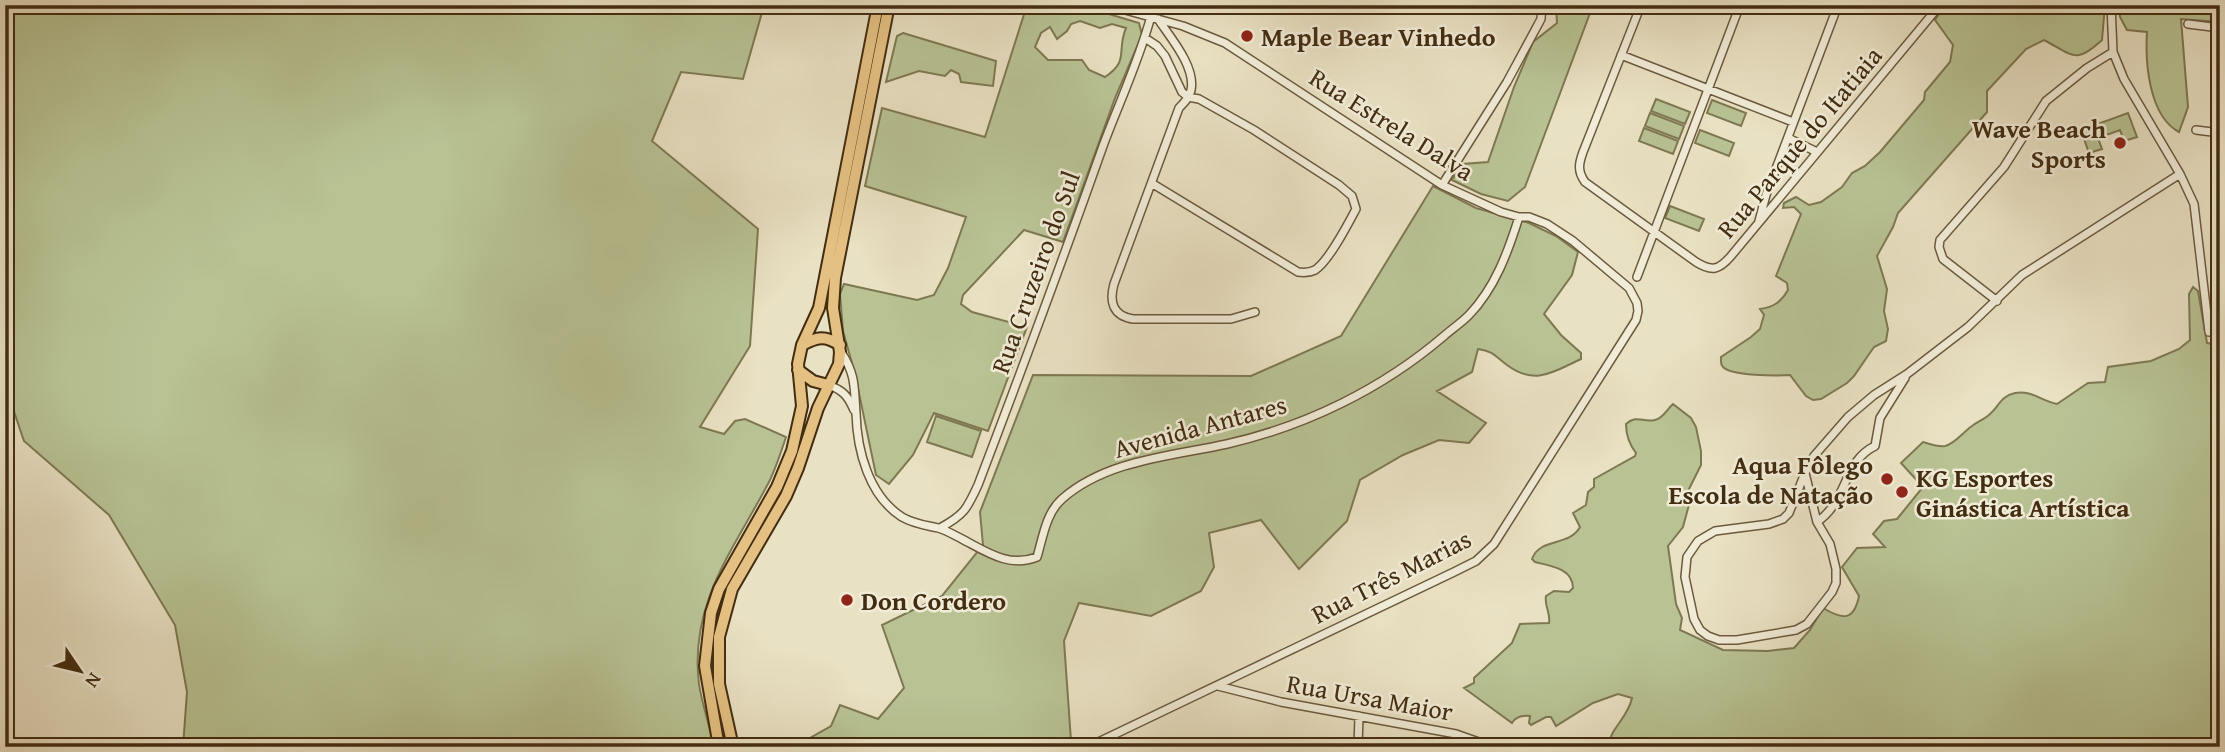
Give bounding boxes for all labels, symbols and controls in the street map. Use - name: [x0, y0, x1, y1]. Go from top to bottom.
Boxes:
- place label: Maple Bear Vinhedo: [1261, 17, 1496, 56]
- marker: Maple Bear Vinhedo: [1239, 28, 1255, 44]
- street label: Rua Parque do Itatiaia: [1707, 37, 1892, 246]
- street label: Rua Estrela Dalva: [1302, 58, 1482, 191]
- place label: Wave Beach Sports: [1972, 109, 2107, 178]
- marker: Wave Beach Sports: [2112, 135, 2128, 151]
- street label: Rua Cruzeiro do Sul: [980, 165, 1090, 379]
- street label: Avenida Antares: [1109, 384, 1291, 468]
- place label: Aqua Fôlego Escola de Natação: [1669, 445, 1873, 514]
- place label: KG Esportes Ginástica Artística: [1916, 458, 2130, 527]
- marker: Aqua Fôlego Escola de Natação: [1879, 471, 1895, 487]
- marker: KG Esportes Ginástica Artística: [1894, 484, 1910, 500]
- street label: Rua Três Marias: [1304, 519, 1478, 633]
- place label: Don Cordero: [861, 581, 1006, 620]
- marker: Don Cordero: [839, 592, 855, 608]
- north arrow: [46, 636, 116, 706]
- street label: Rua Ursa Maior: [1284, 663, 1456, 731]
- text: N: [79, 668, 109, 694]

